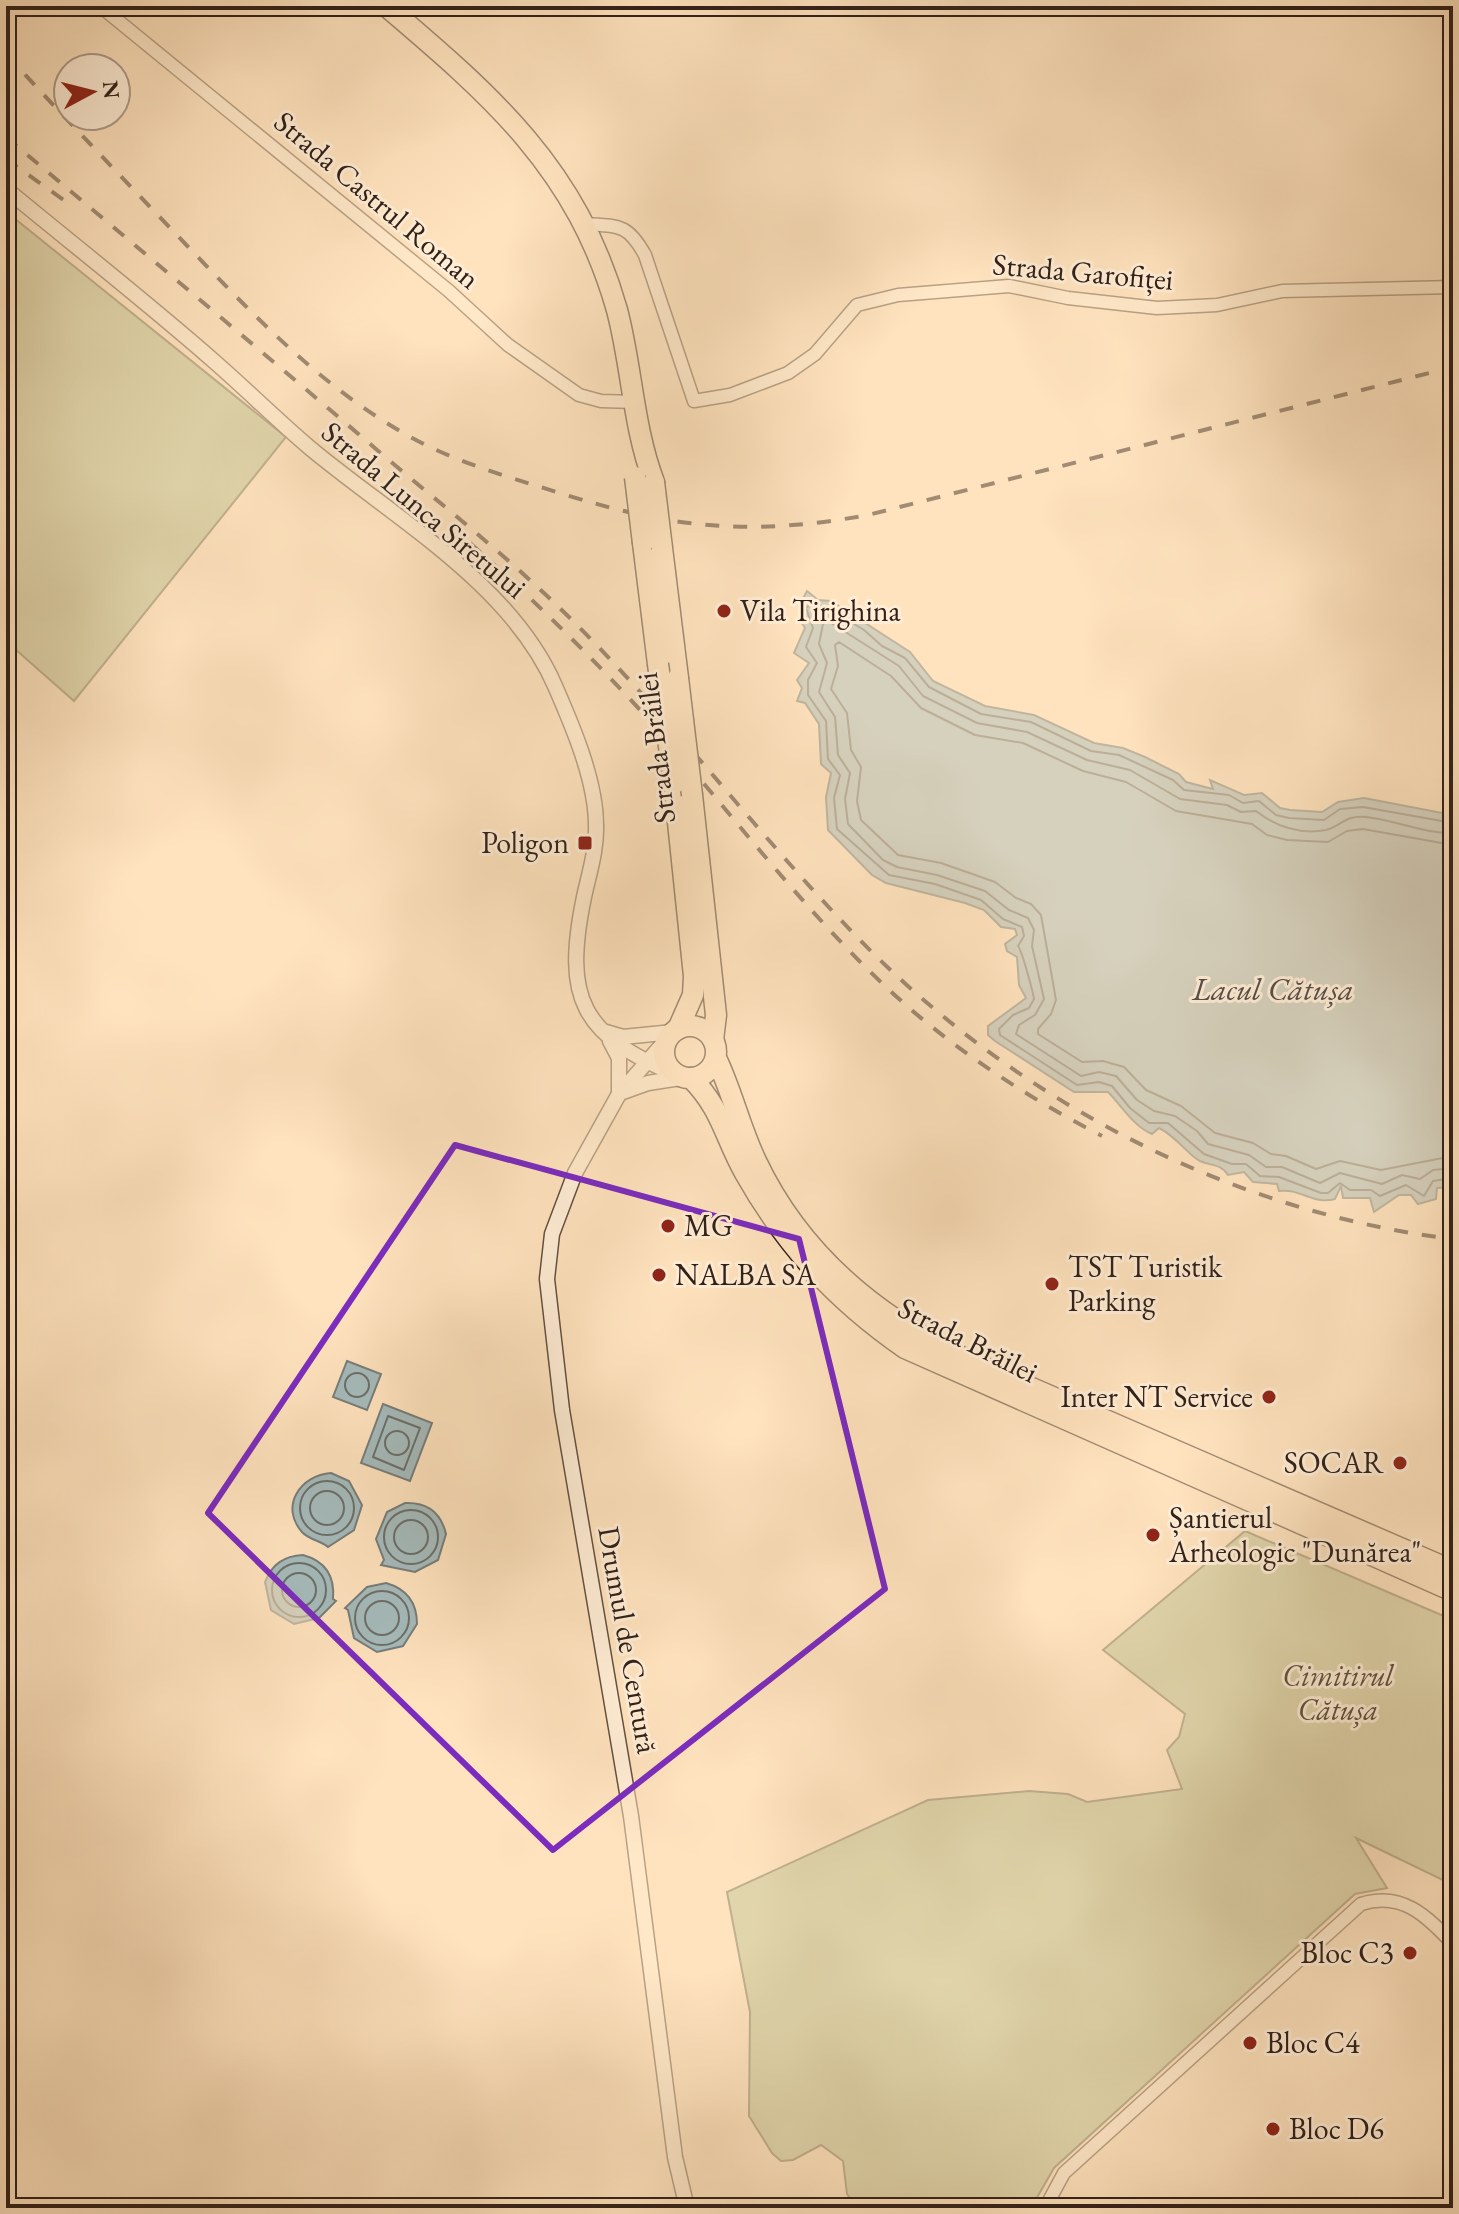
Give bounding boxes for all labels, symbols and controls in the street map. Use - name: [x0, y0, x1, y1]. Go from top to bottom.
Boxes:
- north arrow: [52, 52, 132, 132]
- text: N: [96, 79, 127, 100]
- street label: Strada Castrul Roman: [266, 102, 489, 297]
- street label: Strada Garofiței: [991, 244, 1175, 299]
- street label: Strada Lunca Siretului: [314, 412, 535, 607]
- place label: Vila Tirighina: [740, 591, 901, 630]
- marker: Vila Tirighina: [715, 602, 733, 620]
- street label: Strada Brăilei: [627, 670, 684, 826]
- place label: Poligon: [481, 823, 569, 862]
- marker: Poligon: [576, 834, 594, 852]
- water label: Lacul Cătușa: [1191, 968, 1354, 1010]
- place label: MG: [684, 1206, 733, 1245]
- marker: MG: [659, 1217, 677, 1235]
- place label: TST Turistik Parking: [1068, 1247, 1223, 1320]
- place label: NALBA SA: [675, 1255, 816, 1294]
- marker: NALBA SA: [650, 1266, 668, 1284]
- marker: TST Turistik Parking: [1043, 1275, 1061, 1293]
- street label: Strada Brăilei: [892, 1288, 1045, 1391]
- place label: Inter NT Service: [1060, 1377, 1253, 1416]
- marker: Inter NT Service: [1260, 1388, 1278, 1406]
- place label: SOCAR: [1284, 1443, 1385, 1482]
- marker: SOCAR: [1391, 1454, 1409, 1472]
- place label: Șantierul Arheologic "Dunărea": [1168, 1498, 1421, 1571]
- street label: Drumul de Centură: [589, 1523, 668, 1756]
- marker: Șantierul Arheologic "Dunărea": [1144, 1526, 1162, 1544]
- park label: Cimitirul Cătușa: [1282, 1656, 1395, 1729]
- place label: Bloc C3: [1300, 1933, 1394, 1972]
- marker: Bloc C3: [1401, 1944, 1419, 1962]
- place label: Bloc C4: [1266, 2023, 1360, 2062]
- marker: Bloc C4: [1241, 2034, 1259, 2052]
- place label: Bloc D6: [1289, 2109, 1384, 2148]
- marker: Bloc D6: [1264, 2120, 1282, 2138]

